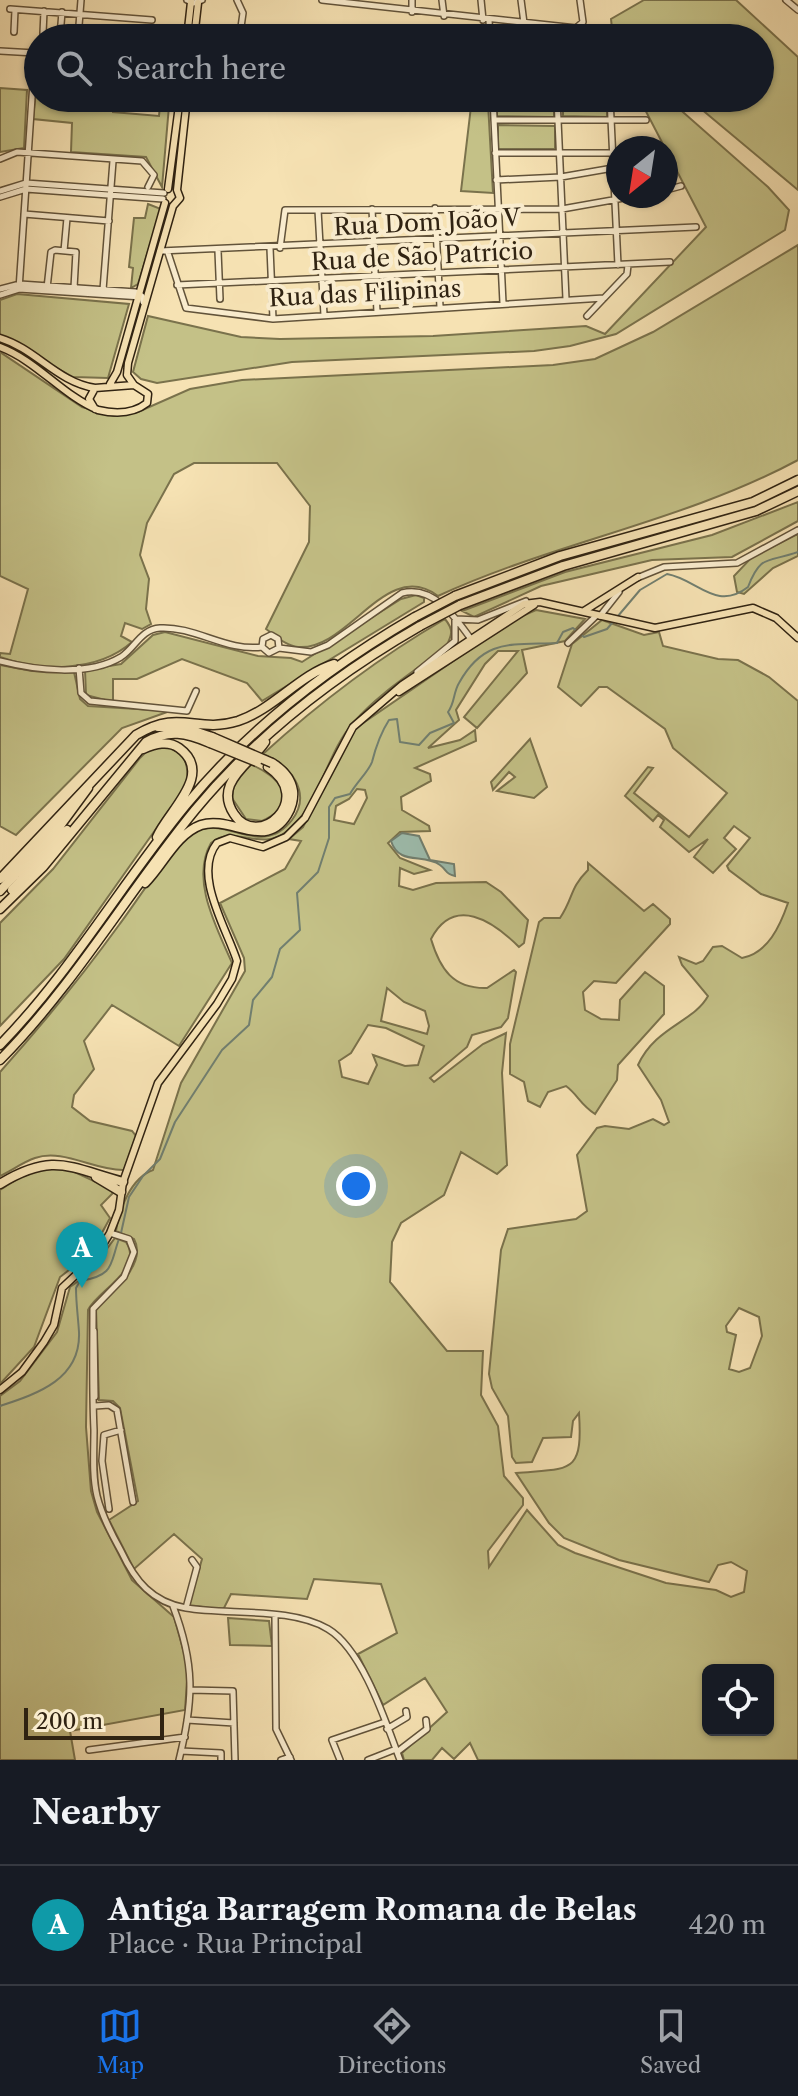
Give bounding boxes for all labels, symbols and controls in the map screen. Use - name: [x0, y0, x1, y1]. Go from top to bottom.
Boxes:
- search box: [24, 24, 774, 112]
- icon: search: [52, 46, 96, 90]
- text: Search here: [116, 50, 286, 87]
- north arrow: [606, 136, 678, 208]
- street label: Rua Dom João V: [333, 203, 522, 241]
- street label: Rua de São Patrício: [310, 236, 534, 276]
- street label: Rua das Filipinas: [268, 273, 462, 313]
- your location: [336, 1166, 376, 1206]
- pin: A: [56, 1222, 108, 1288]
- map controls: [702, 1664, 774, 1736]
- button: locate: [702, 1664, 774, 1736]
- scale bar: [24, 1704, 164, 1740]
- text: 200 m: [36, 1708, 103, 1735]
- text: Nearby: [32, 1791, 160, 1833]
- text: Antiga Barragem Romana de Belas: [108, 1891, 637, 1928]
- text: A: [48, 1909, 68, 1941]
- text: 420 m: [688, 1909, 766, 1941]
- text: Place · Rua Principal: [108, 1928, 363, 1960]
- tab: Map: [97, 2004, 144, 2079]
- tab: Directions: [338, 2004, 446, 2079]
- tab: Saved: [640, 2004, 701, 2079]

